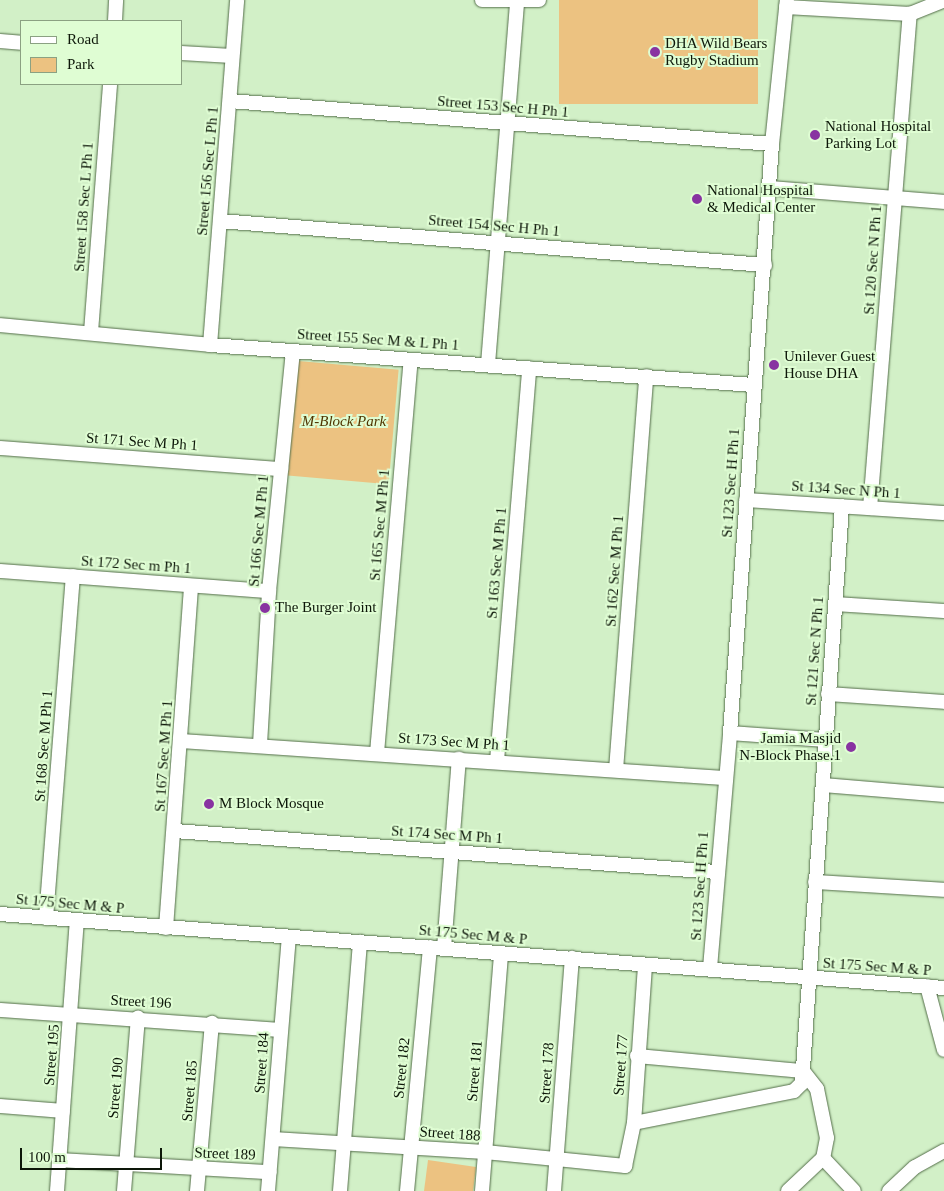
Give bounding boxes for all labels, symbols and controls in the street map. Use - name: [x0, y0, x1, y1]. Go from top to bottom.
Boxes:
- legend: [20, 20, 182, 85]
- text: Road: [67, 31, 99, 47]
- place label: DHA Wild Bears Rugby Stadium: [665, 34, 769, 69]
- marker: DHA Wild Bears Rugby Stadium: [649, 46, 661, 58]
- text: Park: [67, 56, 95, 72]
- street label: Street 153 Sec H Ph 1: [436, 92, 570, 122]
- street label: Street 156 Sec L Ph 1: [193, 105, 223, 237]
- place label: National Hospital Parking Lot: [825, 117, 931, 152]
- marker: National Hospital Parking Lot: [809, 129, 821, 141]
- street label: Street 158 Sec L Ph 1: [70, 141, 98, 273]
- place label: National Hospital & Medical Center: [707, 181, 815, 216]
- marker: National Hospital & Medical Center: [691, 193, 703, 205]
- street label: St 120 Sec N Ph 1: [860, 205, 886, 315]
- street label: Street 154 Sec H Ph 1: [427, 211, 561, 241]
- street label: Street 155 Sec M & L Ph 1: [296, 325, 460, 355]
- place label: Unilever Guest House DHA: [784, 347, 875, 382]
- marker: Unilever Guest House DHA: [768, 359, 780, 371]
- park label: M-Block Park: [302, 413, 386, 431]
- street label: St 123 Sec H Ph 1: [718, 428, 744, 538]
- street label: St 171 Sec M Ph 1: [85, 429, 199, 455]
- street label: St 165 Sec M Ph 1: [366, 468, 394, 582]
- street label: St 166 Sec M Ph 1: [245, 474, 273, 588]
- street label: St 134 Sec N Ph 1: [791, 477, 901, 503]
- street label: St 163 Sec M Ph 1: [483, 506, 511, 620]
- street label: St 162 Sec M Ph 1: [602, 514, 628, 628]
- street label: St 172 Sec m Ph 1: [80, 552, 192, 578]
- street label: St 121 Sec N Ph 1: [802, 596, 828, 706]
- place label: The Burger Joint: [275, 599, 376, 617]
- marker: The Burger Joint: [259, 602, 271, 614]
- street label: St 168 Sec M Ph 1: [31, 689, 57, 803]
- street label: St 167 Sec M Ph 1: [151, 699, 177, 813]
- street label: St 173 Sec M Ph 1: [397, 729, 511, 755]
- place label: Jamia Masjid N-Block Phase.1: [739, 729, 841, 764]
- marker: Jamia Masjid N-Block Phase.1: [845, 741, 857, 753]
- place label: M Block Mosque: [219, 795, 324, 813]
- marker: M Block Mosque: [203, 798, 215, 810]
- street label: St 174 Sec M Ph 1: [390, 822, 504, 848]
- street label: St 123 Sec H Ph 1: [687, 831, 713, 941]
- street label: St 175 Sec M & P: [15, 890, 125, 918]
- street label: St 175 Sec M & P: [418, 921, 528, 949]
- street label: St 175 Sec M & P: [822, 954, 932, 980]
- street label: Street 196: [110, 991, 172, 1013]
- street label: Street 195: [40, 1024, 64, 1086]
- street label: Street 184: [251, 1032, 273, 1094]
- street label: Street 177: [610, 1034, 632, 1096]
- street label: Street 182: [390, 1037, 414, 1099]
- street label: Street 181: [463, 1040, 487, 1102]
- street label: Street 178: [536, 1042, 558, 1104]
- street label: Street 190: [104, 1057, 128, 1119]
- street label: Street 185: [178, 1060, 202, 1122]
- street label: Street 188: [419, 1123, 481, 1145]
- scale bar: [22, 1138, 165, 1170]
- street label: Street 189: [194, 1144, 256, 1164]
- text: 100 m: [28, 1149, 66, 1165]

